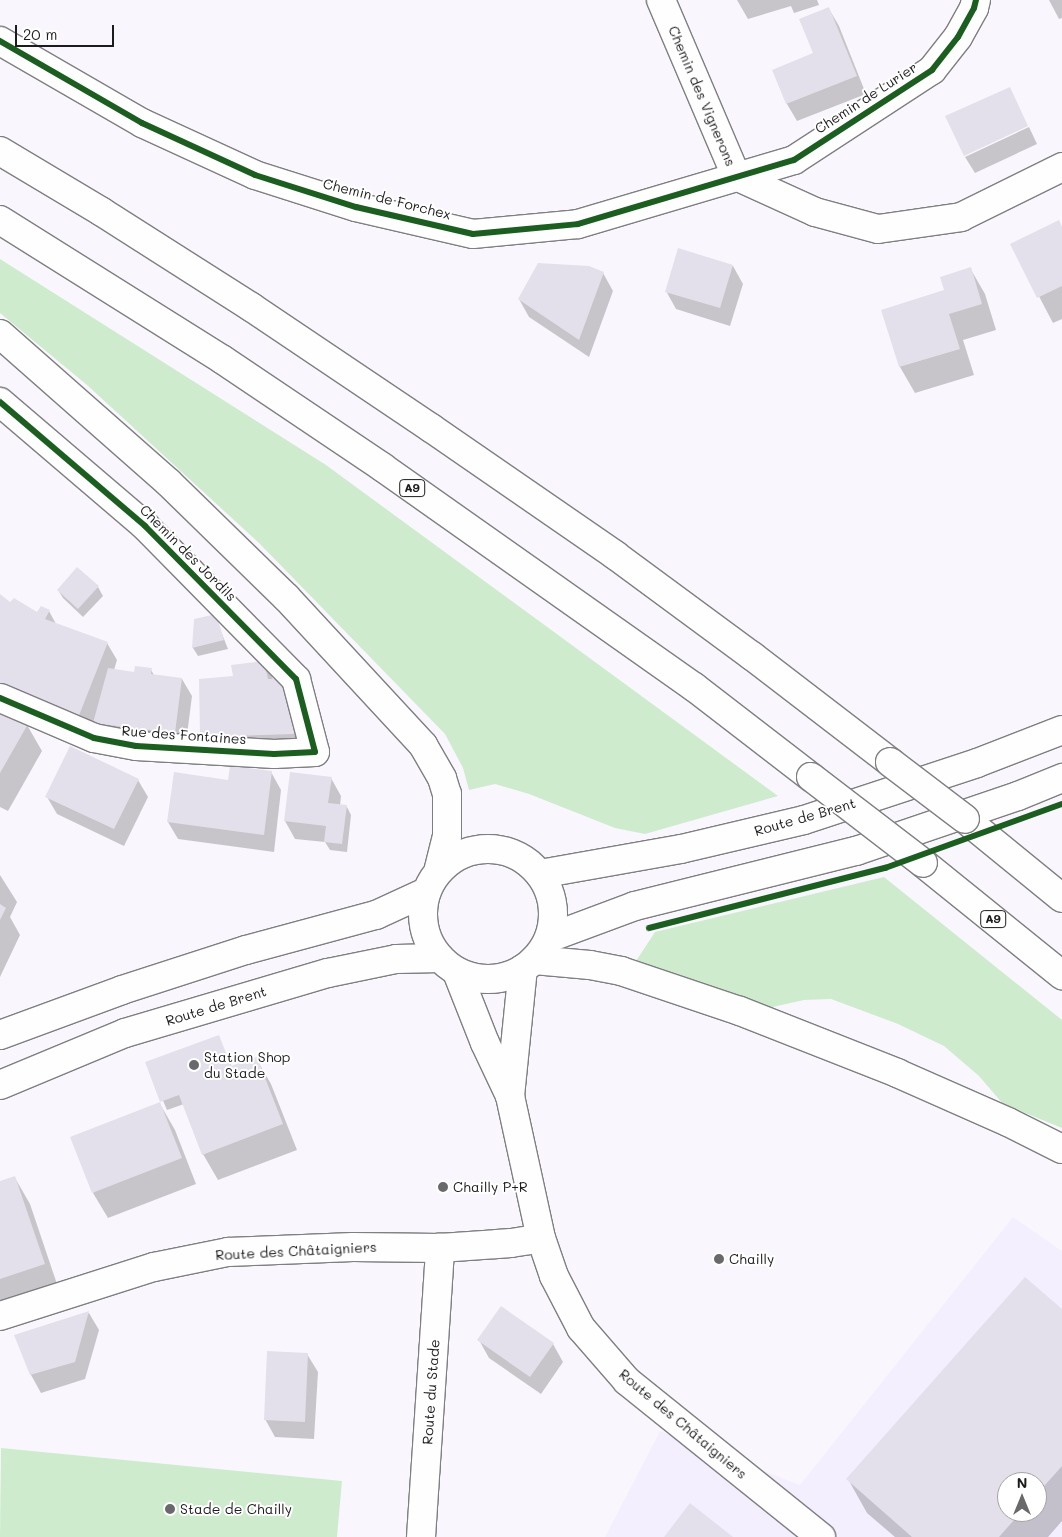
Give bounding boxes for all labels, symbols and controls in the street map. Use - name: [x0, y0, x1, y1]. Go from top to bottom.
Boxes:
- scale bar: [18, 15, 116, 47]
- street label: Chemin des Vignerons: [665, 23, 739, 169]
- text: 20 m: [23, 24, 57, 44]
- street label: Chemin de Lurier: [812, 59, 920, 137]
- street label: Chemin de Forchex: [321, 175, 453, 223]
- road number: A9: [398, 478, 426, 498]
- street label: Chemin des Jordils: [136, 501, 240, 605]
- street label: Rue des Fontaines: [121, 722, 247, 748]
- street label: Route de Brent: [752, 795, 858, 839]
- road number: A9: [979, 910, 1007, 929]
- street label: Route de Brent: [164, 983, 268, 1029]
- place label: Station Shop du Stade: [204, 1049, 290, 1082]
- marker: Station Shop du Stade: [188, 1059, 200, 1071]
- place label: Chailly P+R: [453, 1179, 528, 1195]
- marker: Chailly P+R: [437, 1181, 449, 1193]
- street label: Route des Châtaigniers: [215, 1238, 377, 1264]
- place label: Chailly: [729, 1251, 774, 1267]
- marker: Chailly: [713, 1253, 725, 1265]
- street label: Route du Stade: [419, 1339, 443, 1445]
- street label: Route des Châtaigniers: [616, 1366, 750, 1482]
- north arrow: [997, 1472, 1047, 1522]
- text: N: [1017, 1473, 1027, 1492]
- place label: Stade de Chailly: [180, 1501, 292, 1517]
- marker: Stade de Chailly: [164, 1503, 176, 1515]

